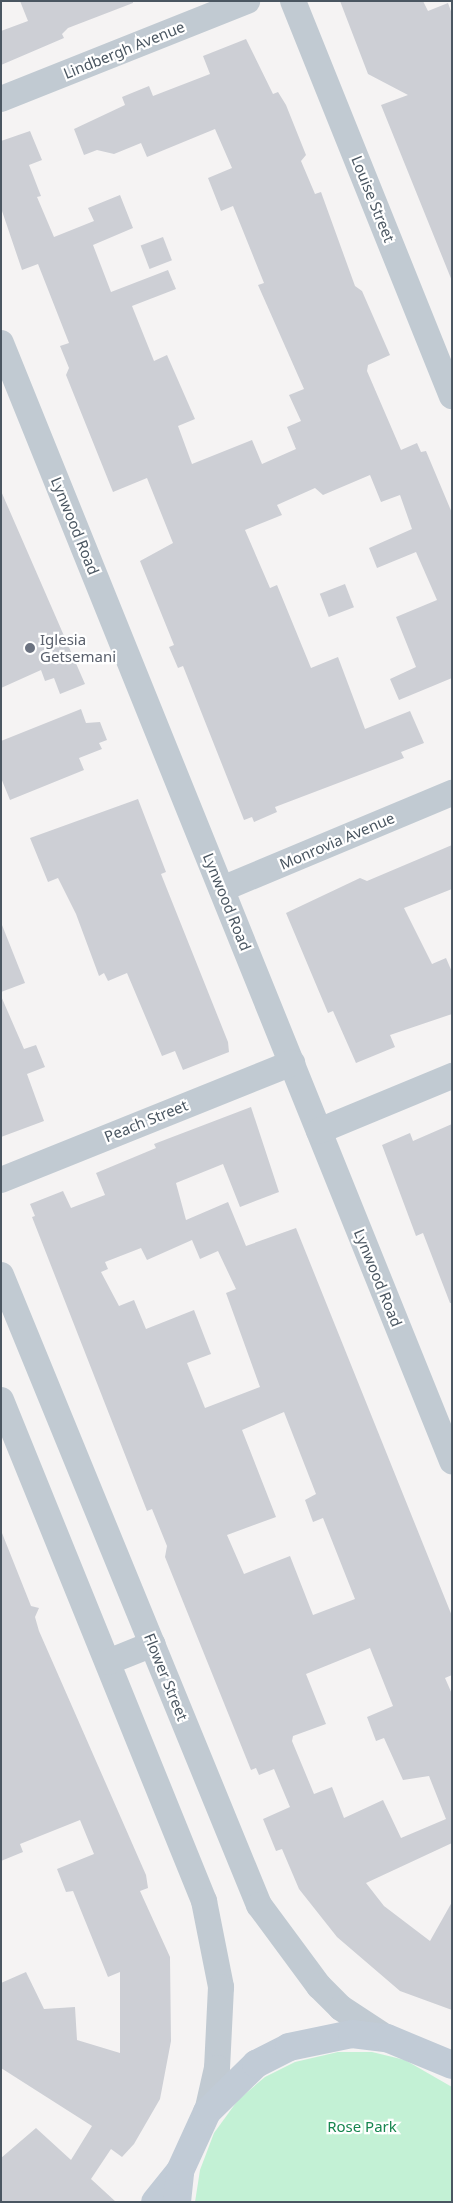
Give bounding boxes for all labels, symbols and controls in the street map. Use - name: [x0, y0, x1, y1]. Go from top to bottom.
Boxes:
- street label: Lindbergh Avenue: [61, 17, 187, 83]
- street label: Louise Street: [348, 153, 398, 245]
- street label: Lynwood Road: [47, 474, 103, 578]
- place label: Iglesia Getsemani: [40, 630, 116, 665]
- marker: Iglesia Getsemani: [24, 642, 36, 654]
- street label: Monrovia Avenue: [277, 809, 397, 873]
- street label: Lynwood Road: [199, 850, 255, 954]
- street label: Peach Street: [102, 1096, 190, 1146]
- street label: Lynwood Road: [350, 1226, 406, 1330]
- street label: Flower Street: [140, 1631, 192, 1723]
- park label: Rose Park: [327, 2118, 397, 2136]

